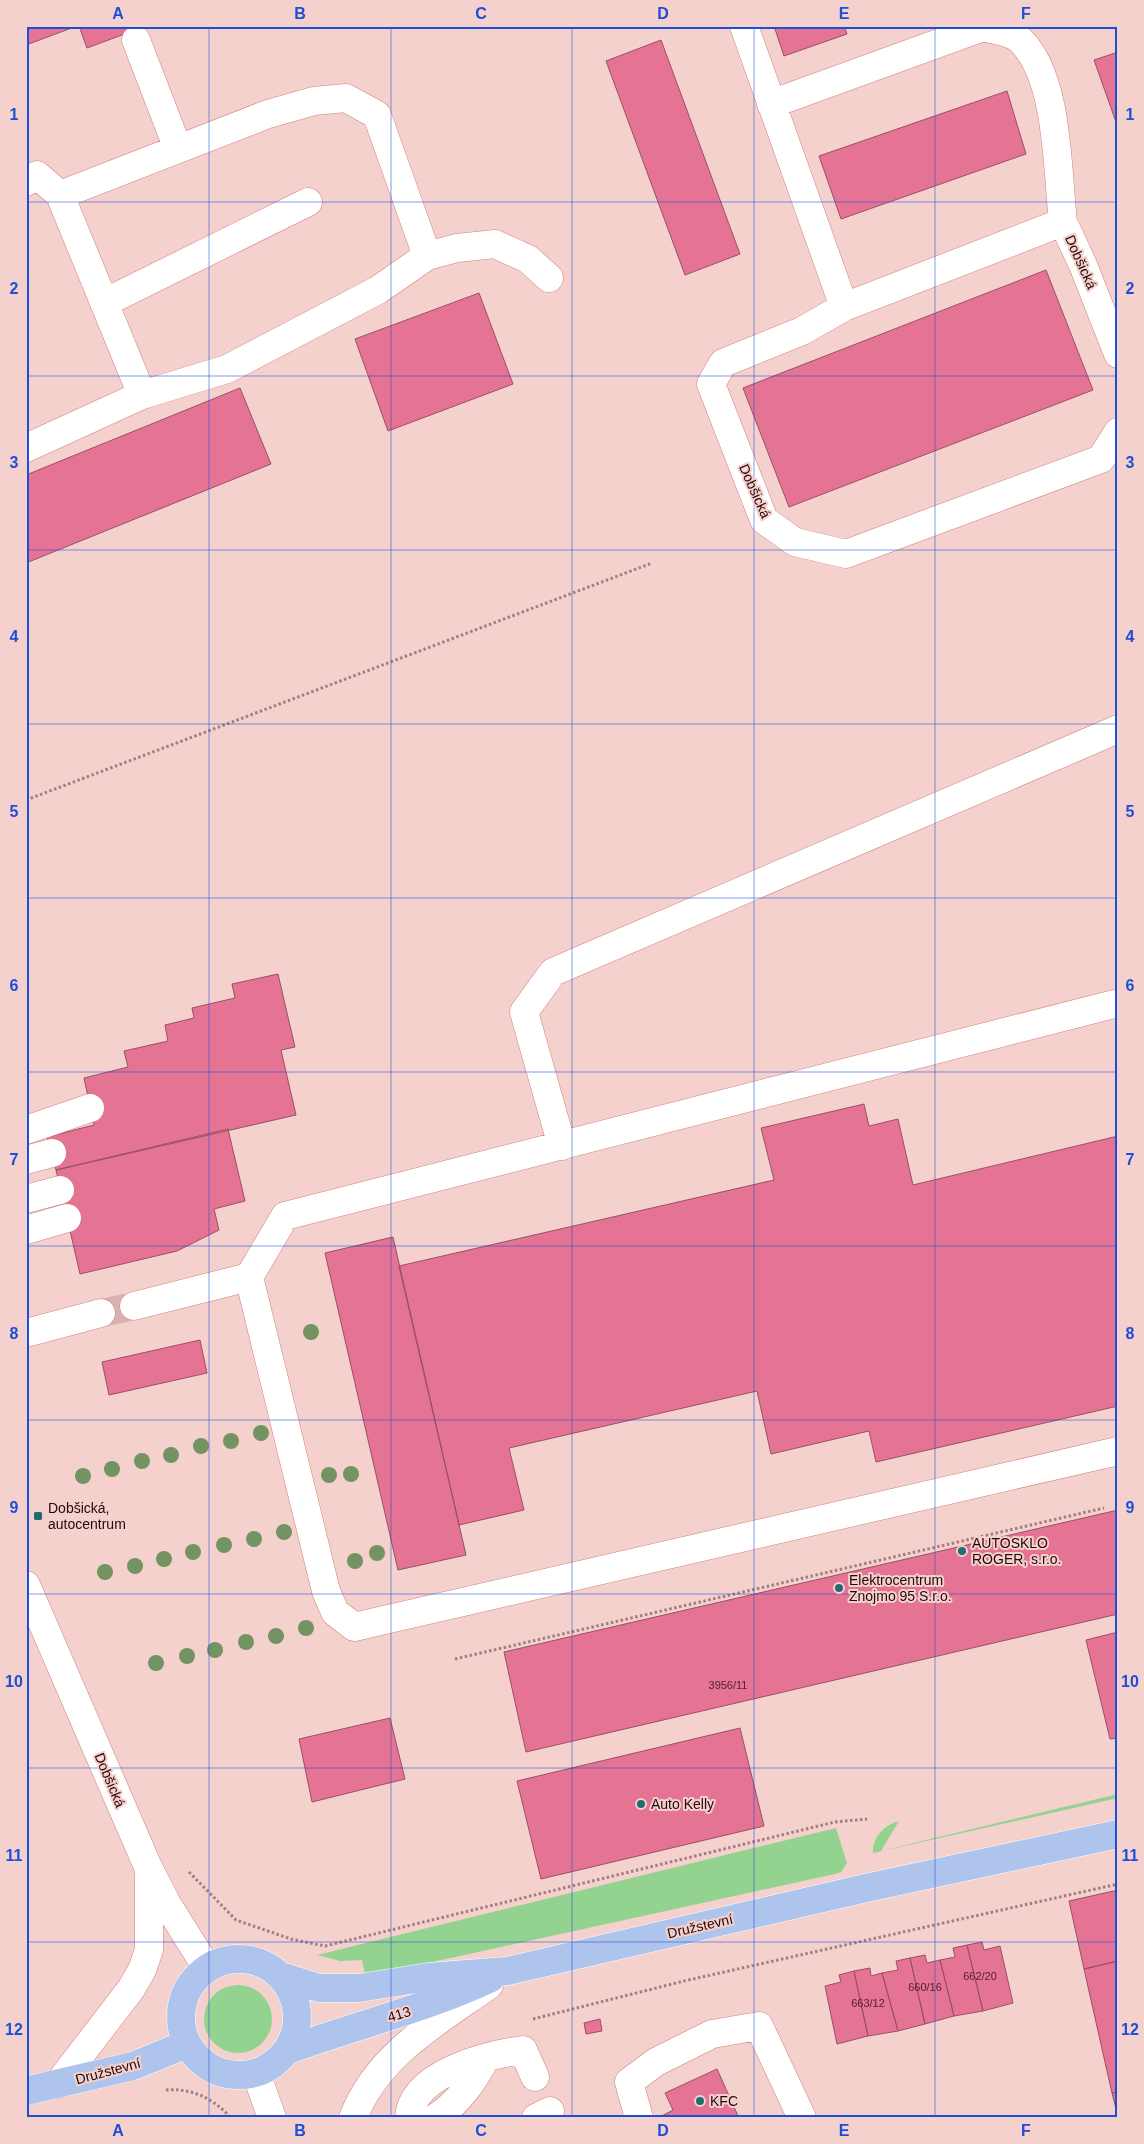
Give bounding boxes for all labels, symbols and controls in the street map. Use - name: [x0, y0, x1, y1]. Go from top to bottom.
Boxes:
- text: A: [112, 5, 124, 22]
- text: B: [294, 5, 306, 22]
- text: C: [475, 5, 487, 22]
- text: D: [657, 5, 669, 22]
- text: E: [839, 5, 850, 22]
- text: F: [1021, 5, 1031, 22]
- text: 1: [10, 106, 19, 123]
- text: 1: [1126, 106, 1135, 123]
- street label: Dobšická: [1062, 232, 1100, 292]
- text: 2: [10, 280, 19, 297]
- text: 2: [1126, 280, 1135, 297]
- text: 3: [10, 454, 19, 471]
- text: 3: [1126, 454, 1135, 471]
- street label: Dobšická: [736, 461, 774, 521]
- text: 4: [10, 628, 19, 645]
- text: 4: [1126, 628, 1135, 645]
- text: 5: [10, 803, 19, 820]
- text: 5: [1126, 803, 1135, 820]
- text: 6: [10, 977, 19, 994]
- text: 6: [1126, 977, 1135, 994]
- text: 7: [10, 1151, 19, 1168]
- text: 7: [1126, 1151, 1135, 1168]
- text: 8: [10, 1325, 19, 1342]
- text: 8: [1126, 1325, 1135, 1342]
- text: 9: [10, 1499, 19, 1516]
- text: 9: [1126, 1499, 1135, 1516]
- place label: Dobšická, autocentrum: [48, 1500, 126, 1532]
- marker: Dobšická, autocentrum: [32, 1510, 44, 1522]
- place label: AUTOSKLO ROGER, s.r.o.: [972, 1535, 1061, 1567]
- marker: AUTOSKLO ROGER, s.r.o.: [956, 1545, 968, 1557]
- place label: Elektrocentrum Znojmo 95 S.r.o.: [849, 1572, 952, 1604]
- marker: Elektrocentrum Znojmo 95 S.r.o.: [833, 1582, 845, 1594]
- text: 10: [5, 1673, 23, 1690]
- text: 10: [1121, 1673, 1139, 1690]
- house number: 3956/11: [709, 1679, 747, 1691]
- street label: Dobšická: [91, 1750, 129, 1810]
- place label: Auto Kelly: [651, 1796, 714, 1812]
- marker: Auto Kelly: [635, 1798, 647, 1810]
- text: 11: [6, 1847, 23, 1864]
- text: 11: [1122, 1847, 1139, 1864]
- street label: Družstevní: [666, 1911, 734, 1941]
- house number: 662/20: [963, 1970, 997, 1982]
- house number: 660/16: [908, 1981, 942, 1993]
- house number: 663/12: [851, 1997, 885, 2009]
- street label: 413: [385, 2003, 413, 2025]
- text: 12: [5, 2021, 23, 2038]
- text: 12: [1121, 2021, 1139, 2038]
- street label: Družstevní: [74, 2055, 142, 2087]
- place label: KFC: [710, 2093, 738, 2109]
- marker: KFC: [694, 2095, 706, 2107]
- text: A: [112, 2122, 124, 2139]
- text: B: [294, 2122, 306, 2139]
- text: C: [475, 2122, 487, 2139]
- text: D: [657, 2122, 669, 2139]
- text: E: [839, 2122, 850, 2139]
- text: F: [1021, 2122, 1031, 2139]

